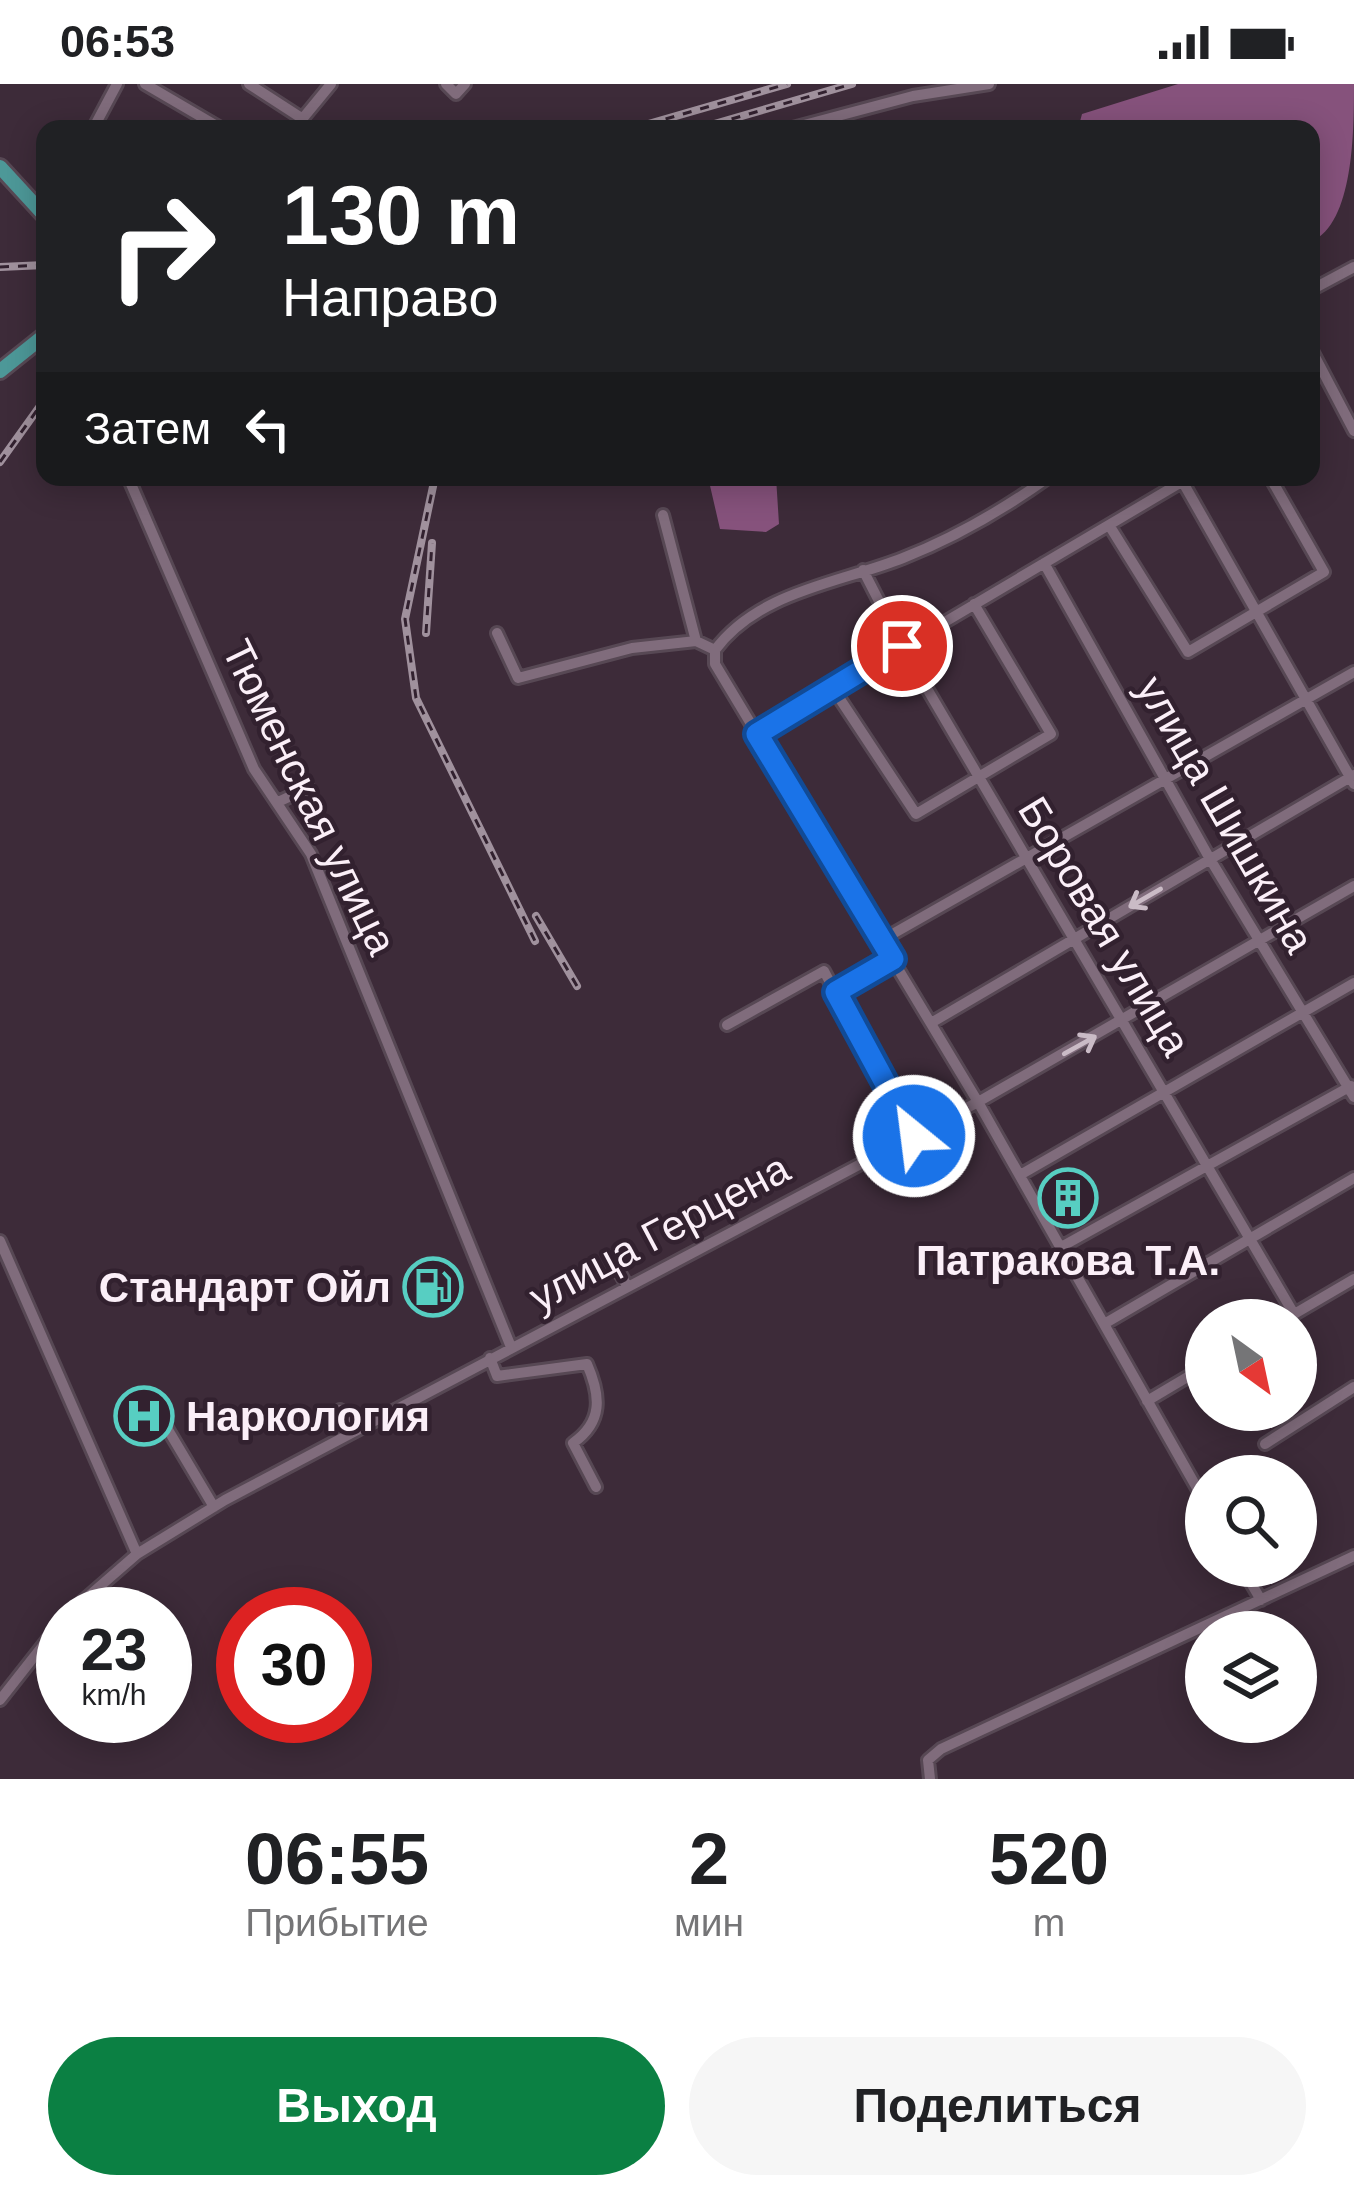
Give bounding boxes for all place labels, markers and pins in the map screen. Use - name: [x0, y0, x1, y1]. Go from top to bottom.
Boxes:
- pin: [851, 595, 953, 697]
- building icon: Патракова Т.А.: [1037, 1167, 1099, 1229]
- place label: Патракова Т.А.: [916, 1237, 1220, 1284]
- fuel station icon: Стандарт Ойл: [402, 1256, 464, 1318]
- place label: Стандарт Ойл: [99, 1264, 391, 1311]
- hospital icon: Наркология: [113, 1385, 175, 1447]
- place label: Наркология: [186, 1393, 430, 1440]

